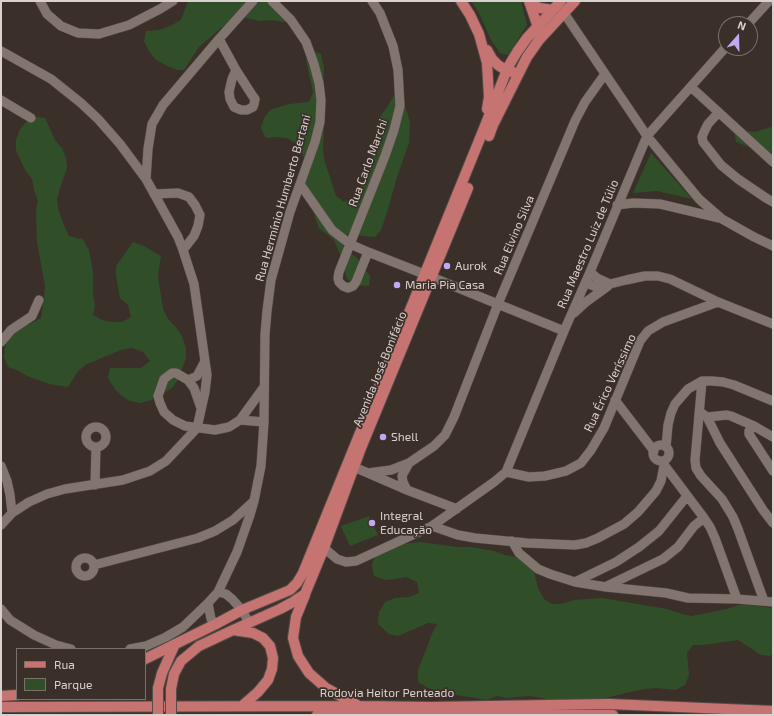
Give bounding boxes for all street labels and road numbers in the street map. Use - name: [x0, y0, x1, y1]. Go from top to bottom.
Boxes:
- street label: Rua Hermínio Humberto Bertani: [252, 113, 314, 283]
- street label: Rua Carlo Marchi: [345, 117, 391, 209]
- street label: Rua Maestro Luiz de Túlio: [554, 177, 622, 311]
- street label: Rua Elvino Silva: [491, 193, 537, 277]
- street label: Avenida José Bonifácio: [350, 309, 410, 429]
- street label: Rua Érico Veríssimo: [581, 332, 639, 434]
- street label: Rodovia Heitor Penteado: [320, 686, 454, 700]

